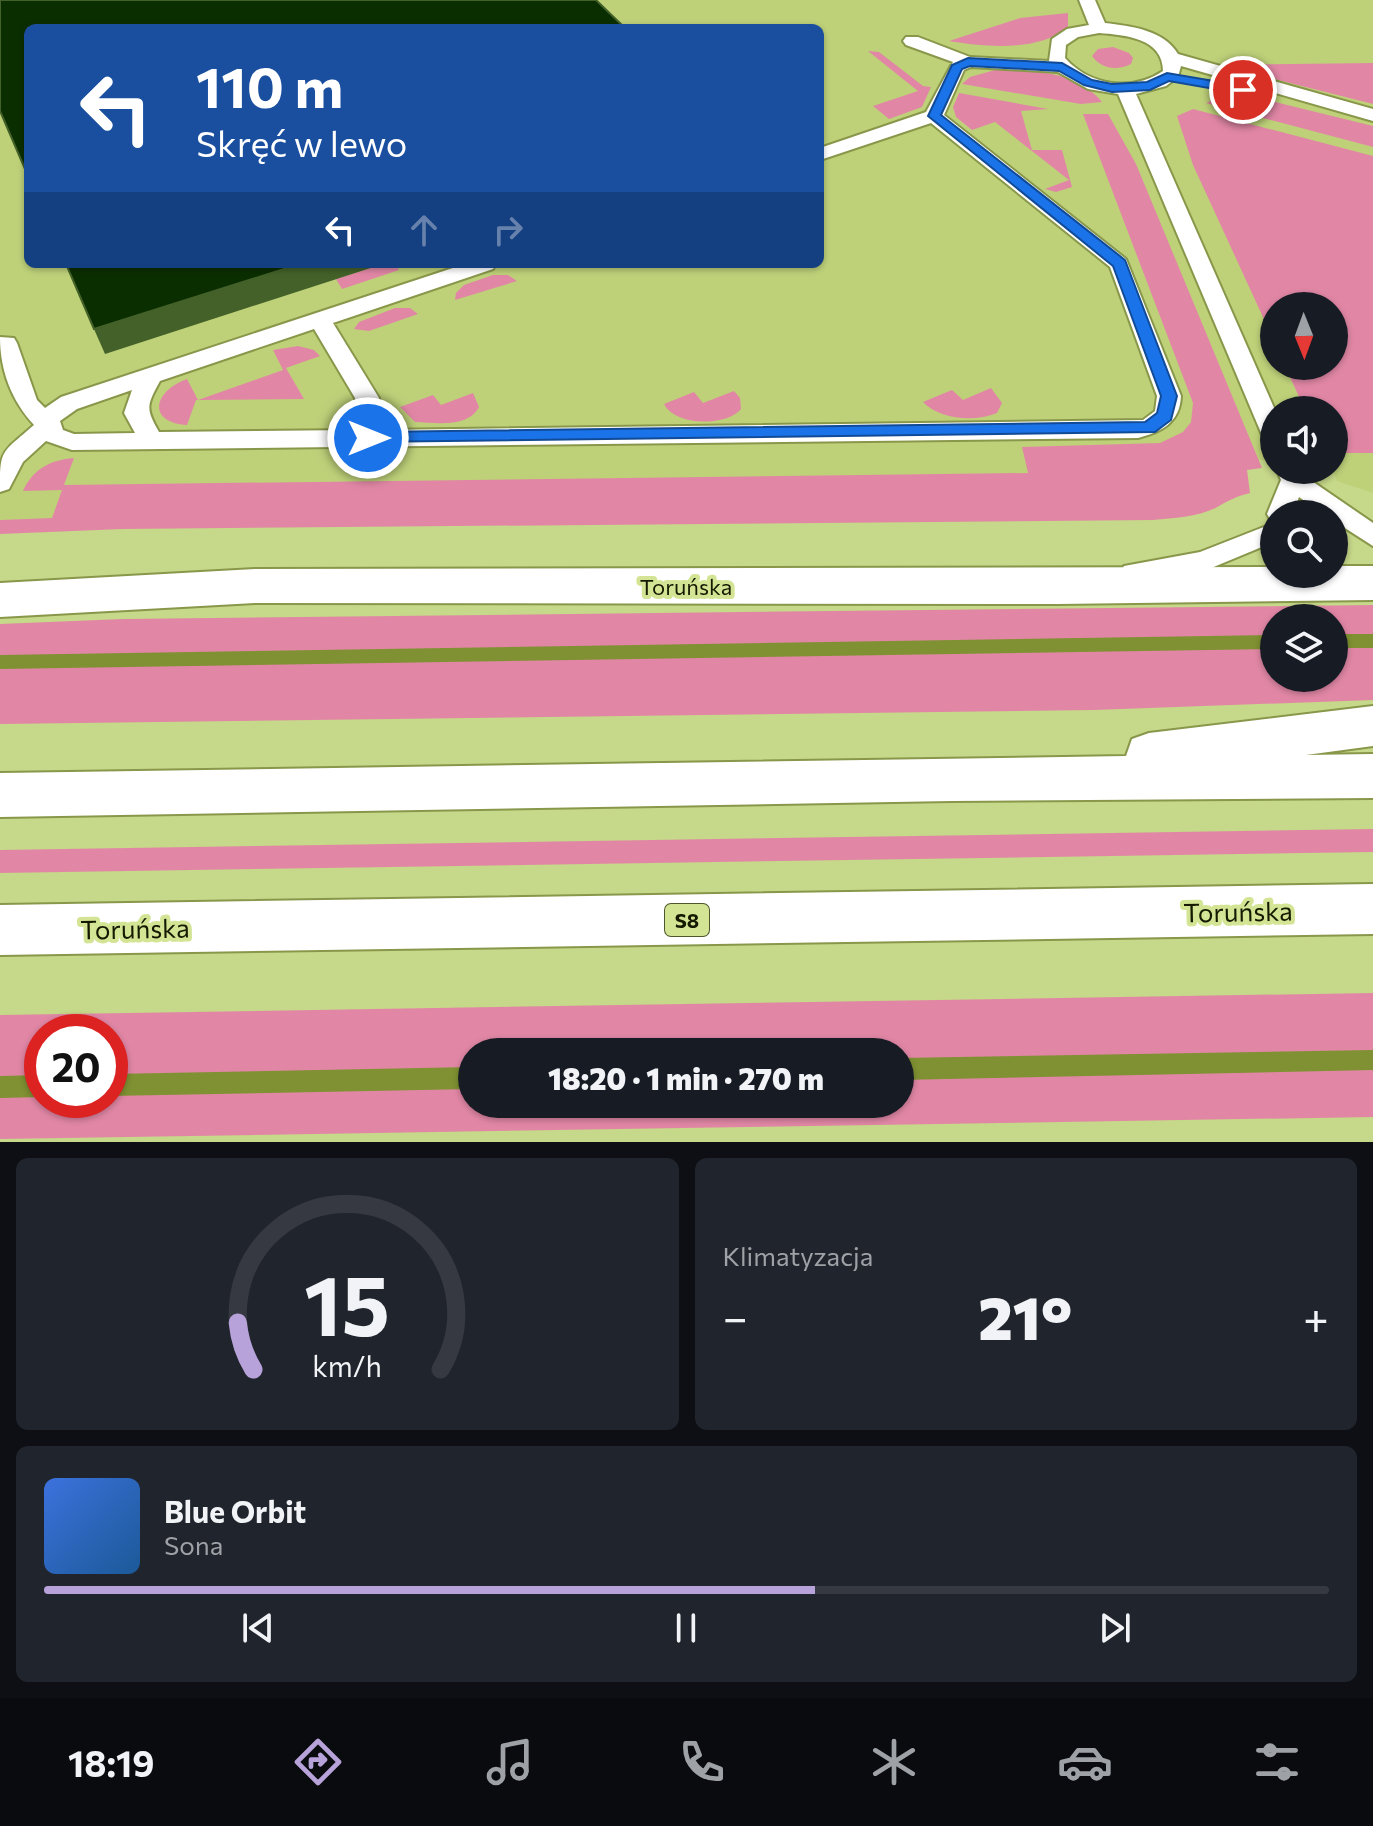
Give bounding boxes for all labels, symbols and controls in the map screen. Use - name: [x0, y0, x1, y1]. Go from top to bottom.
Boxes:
- text: 110 m: [196, 51, 343, 120]
- icon: left: [64, 56, 168, 160]
- pin: [1209, 56, 1277, 124]
- icon: arrive: [1221, 68, 1265, 112]
- text: Skręć w lewo: [196, 120, 407, 164]
- icon: left: [318, 208, 362, 252]
- icon: ahead: [402, 208, 446, 252]
- icon: right: [486, 208, 530, 252]
- north arrow: [1260, 292, 1348, 380]
- map controls: [1260, 292, 1348, 692]
- position arrow: [326, 396, 410, 480]
- button: sound: [1260, 396, 1348, 484]
- button: search: [1260, 500, 1348, 588]
- street label: Toruńska: [640, 573, 732, 600]
- button: layers: [1260, 604, 1348, 692]
- street label: Toruńska: [1183, 895, 1293, 927]
- road number: S8: [665, 904, 709, 936]
- street label: Toruńska: [80, 912, 190, 944]
- speed limit sign: 20: [24, 1014, 128, 1118]
- text: 18:20 · 1 min · 270 m: [548, 1059, 824, 1096]
- text: Klimatyzacja: [723, 1240, 873, 1271]
- text: 15: [304, 1251, 390, 1353]
- text: 21°: [978, 1279, 1072, 1352]
- text: −: [723, 1289, 748, 1343]
- text: +: [1303, 1289, 1329, 1343]
- text: km/h: [312, 1348, 382, 1383]
- text: Blue Orbit: [164, 1492, 306, 1529]
- text: Sona: [164, 1529, 223, 1560]
- icon: previous: [236, 1606, 280, 1650]
- icon: pause: [664, 1606, 708, 1650]
- icon: next: [1093, 1606, 1137, 1650]
- icon: directions: [290, 1734, 346, 1790]
- icon: music: [482, 1734, 538, 1790]
- icon: phone: [674, 1734, 730, 1790]
- icon: climate: [866, 1734, 922, 1790]
- icon: car: [1057, 1734, 1113, 1790]
- icon: filters: [1249, 1734, 1305, 1790]
- text: 18:19: [68, 1740, 154, 1784]

